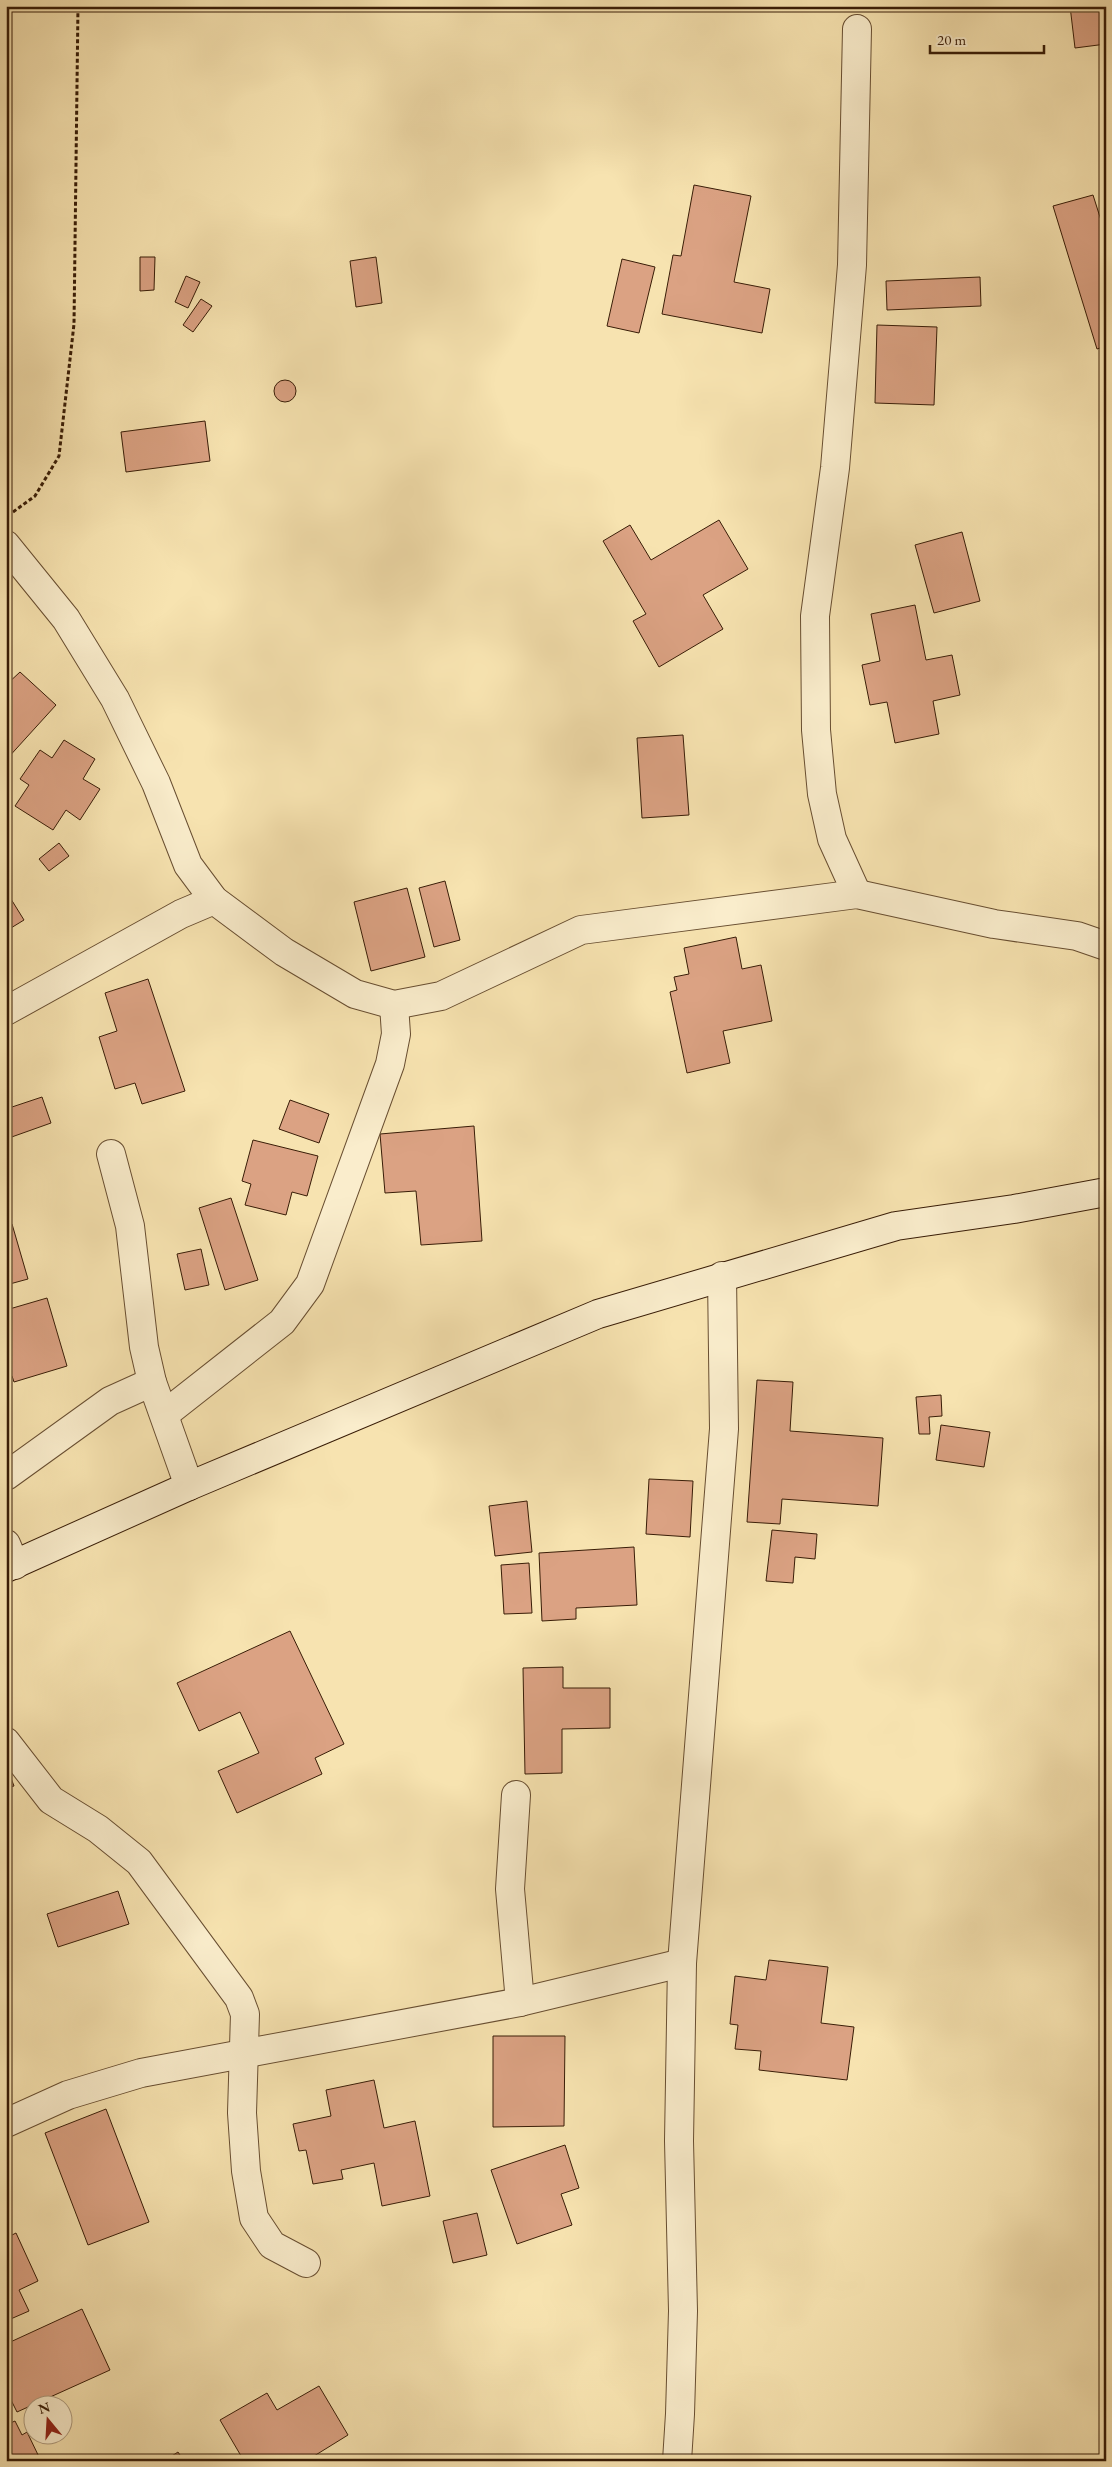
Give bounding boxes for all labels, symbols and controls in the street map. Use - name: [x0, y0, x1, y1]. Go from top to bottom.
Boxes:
- scale bar: [930, 22, 1043, 54]
- text: 20 m: [937, 30, 966, 49]
- north arrow: [22, 2394, 72, 2444]
- text: N: [36, 2397, 53, 2418]

